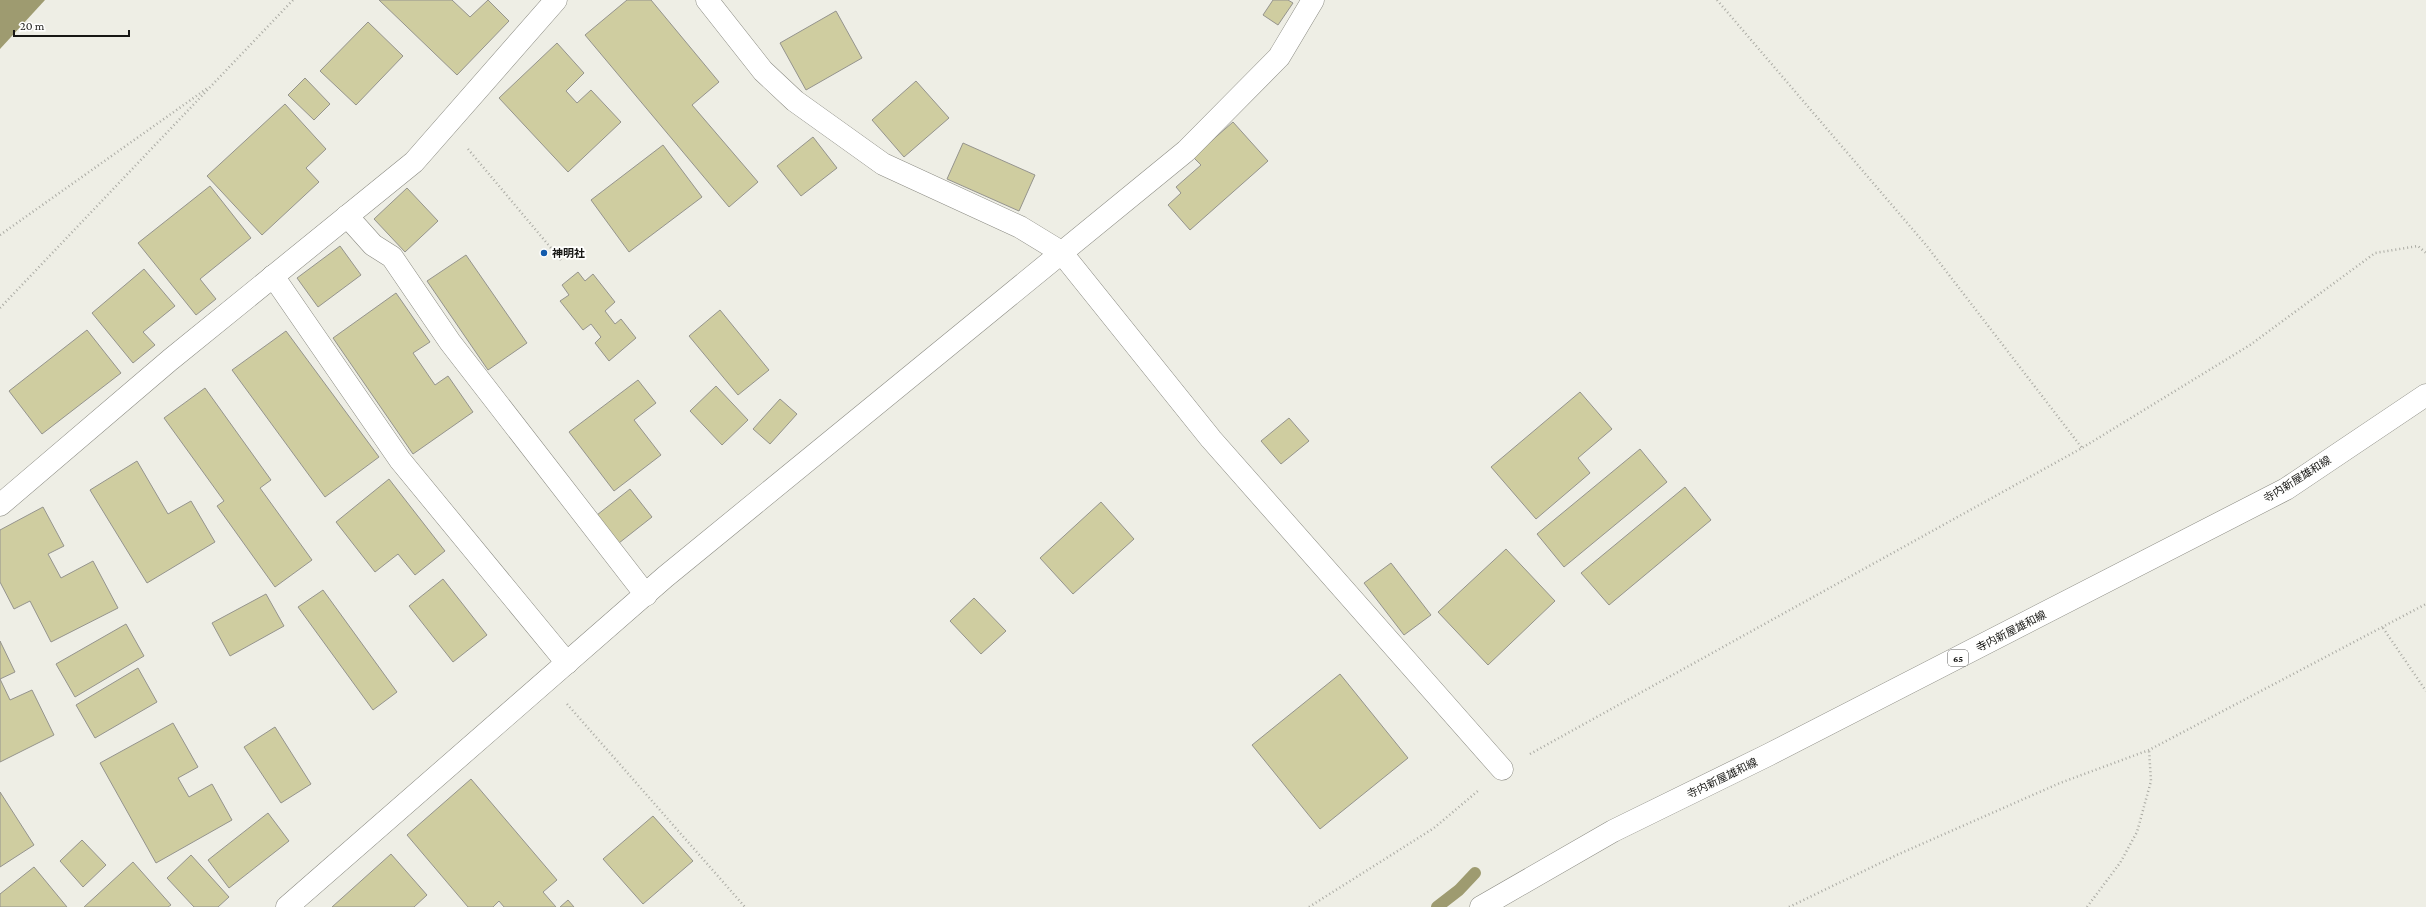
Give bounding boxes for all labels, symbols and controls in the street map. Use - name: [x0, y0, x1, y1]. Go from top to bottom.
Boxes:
- scale bar: [14, 12, 129, 38]
- text: 20 m: [20, 19, 45, 33]
- place label: 神明社: [552, 247, 585, 259]
- marker: 神明社: [539, 248, 549, 258]
- street label: 寺内新屋雄和線: [2261, 454, 2333, 504]
- street label: 寺内新屋雄和線: [1974, 608, 2048, 654]
- road number: 65: [1948, 650, 1968, 666]
- street label: 寺内新屋雄和線: [1685, 756, 1759, 800]

